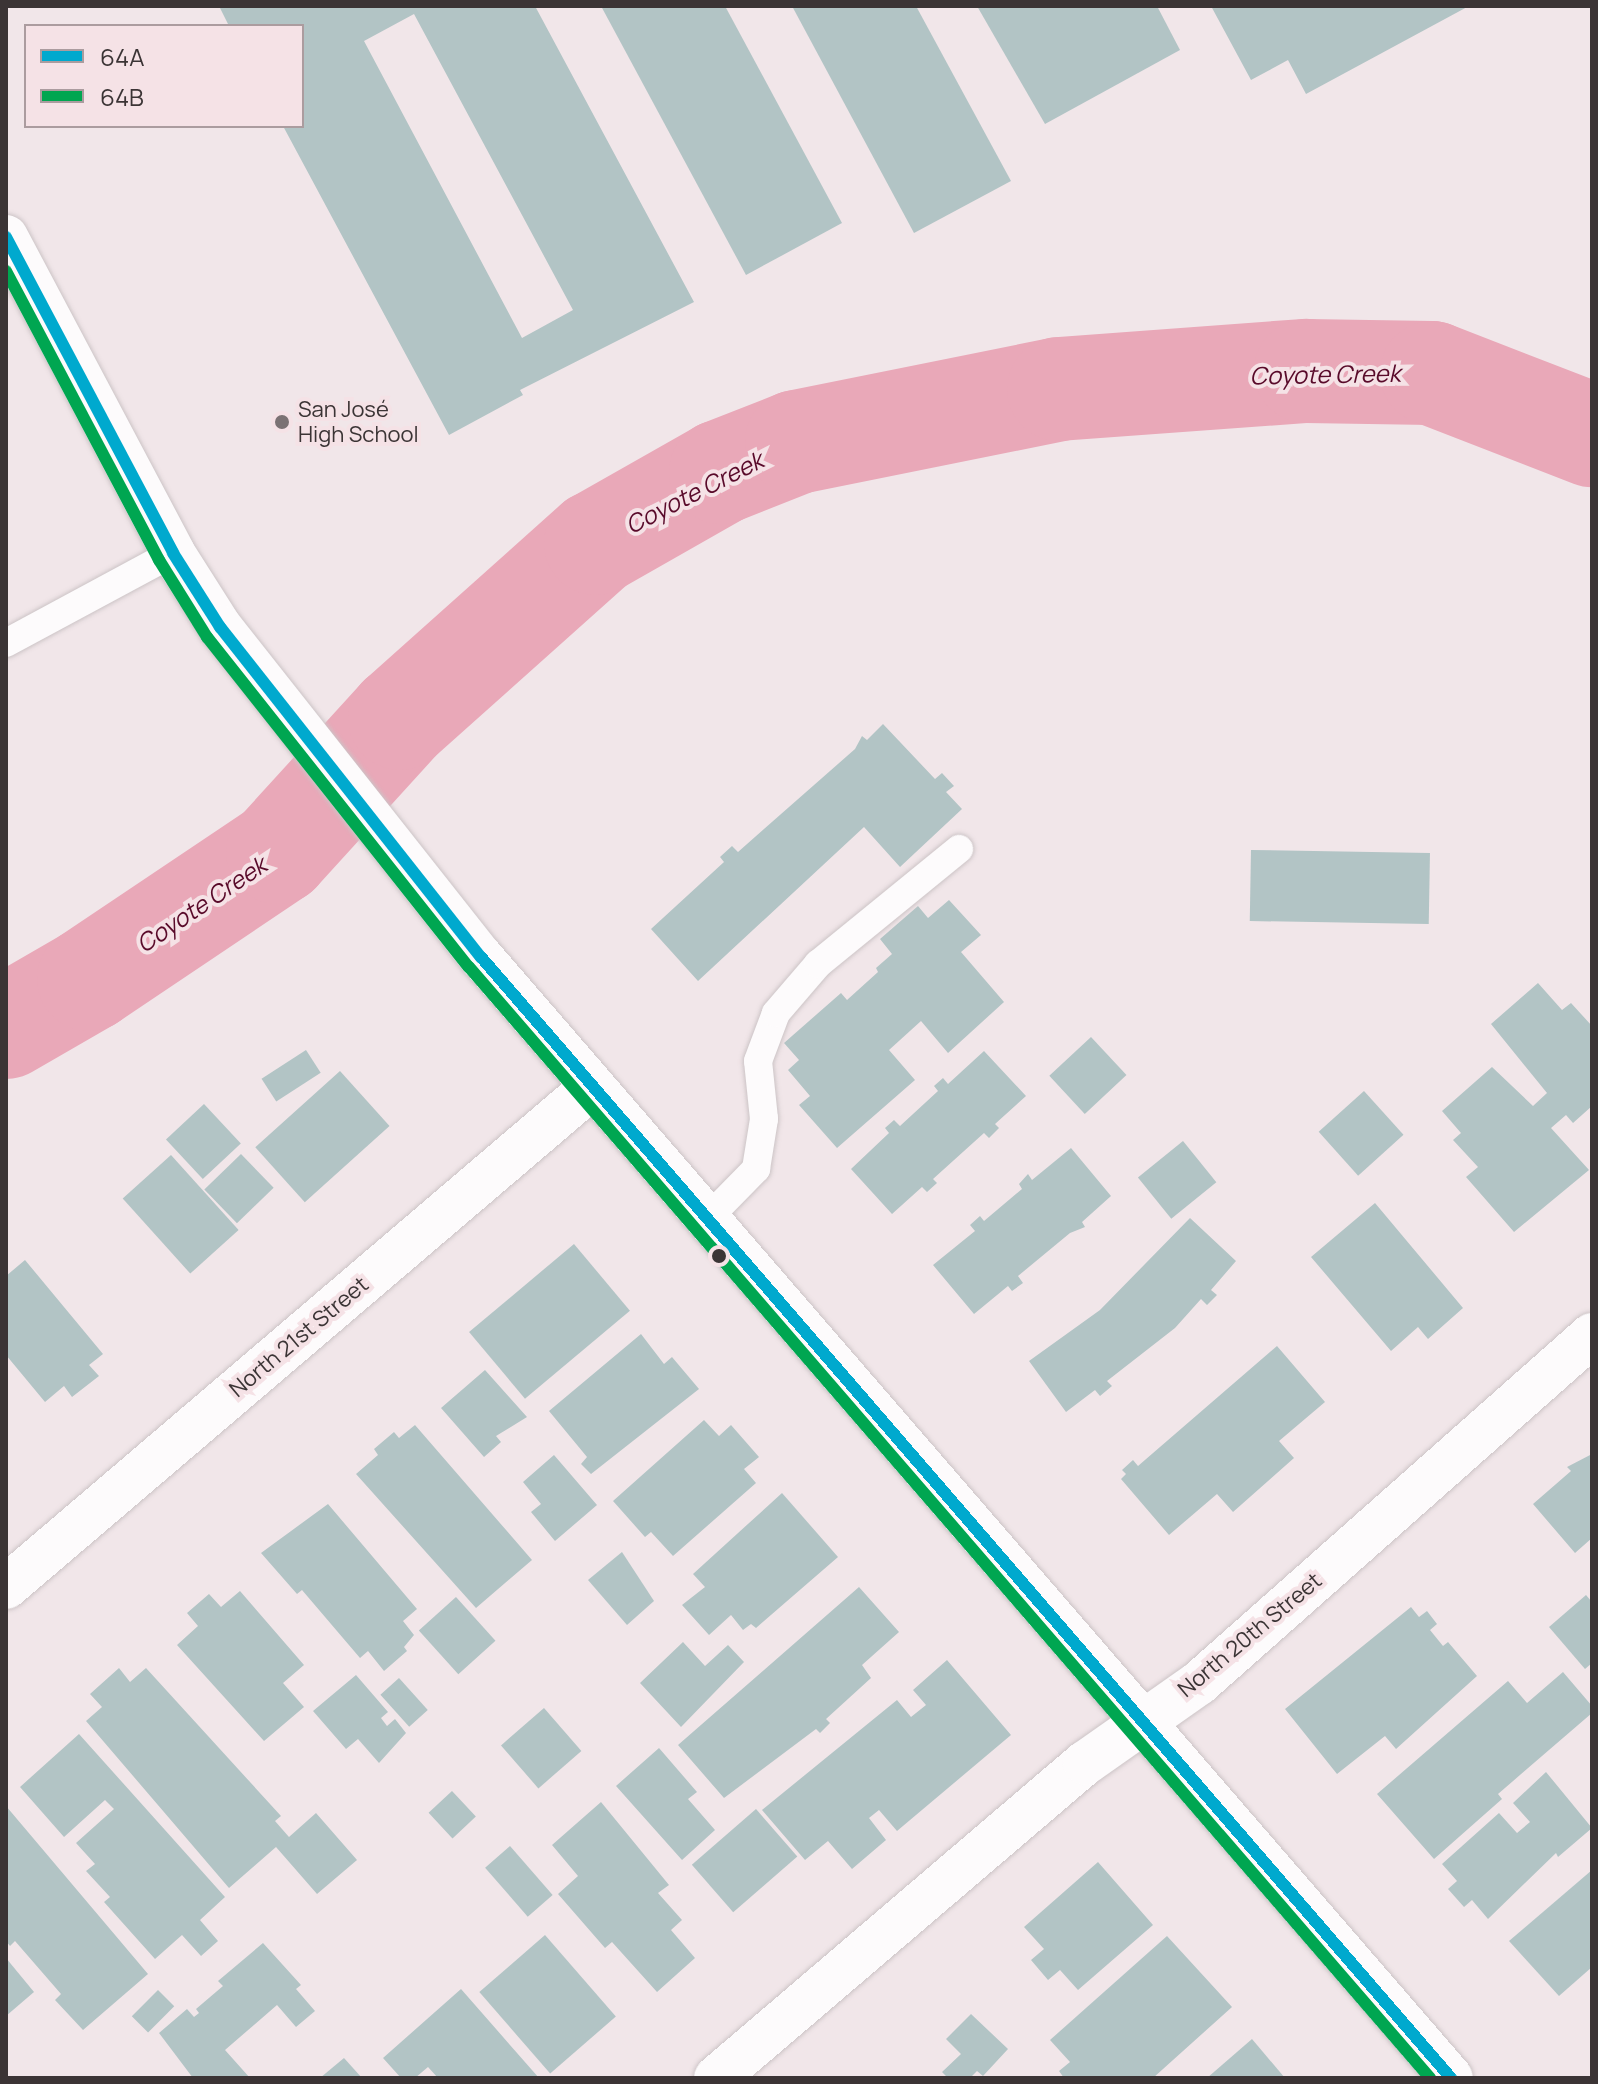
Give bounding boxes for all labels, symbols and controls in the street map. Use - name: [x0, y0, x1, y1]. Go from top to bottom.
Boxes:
- legend: [24, 24, 304, 128]
- text: 64A: [100, 40, 144, 73]
- text: 64B: [100, 80, 144, 113]
- water label: Coyote Creek: [1249, 358, 1401, 390]
- place label: San José High School: [298, 396, 419, 448]
- marker: San José High School: [273, 413, 291, 431]
- water label: Coyote Creek: [620, 445, 768, 539]
- water label: Coyote Creek: [130, 850, 272, 958]
- unlabelled marker: [711, 1248, 727, 1264]
- street label: North 21st Street: [224, 1271, 374, 1403]
- street label: North 20th Street: [1173, 1567, 1327, 1703]

